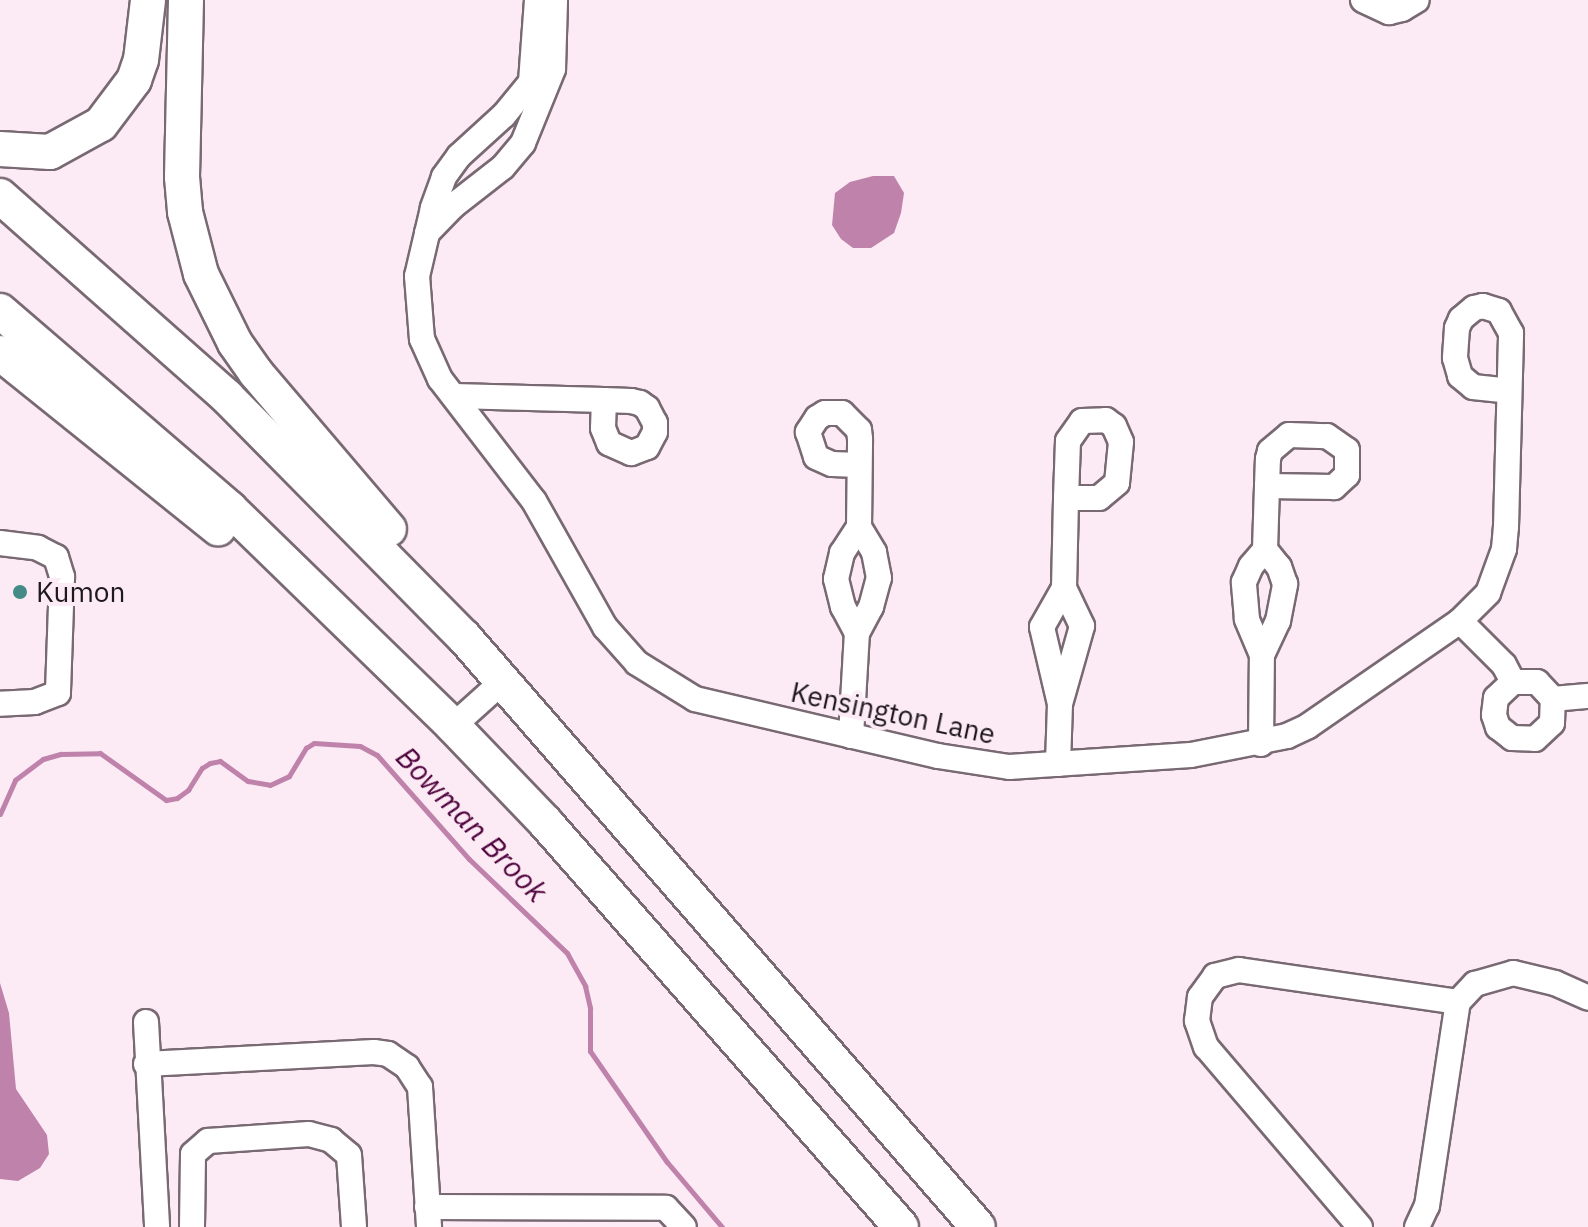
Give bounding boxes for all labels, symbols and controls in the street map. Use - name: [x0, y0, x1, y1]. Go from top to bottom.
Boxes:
- place label: Kumon: [36, 575, 125, 609]
- marker: Kumon: [11, 583, 29, 601]
- street label: Kensington Lane: [788, 675, 998, 751]
- water label: Bowman Brook: [389, 739, 555, 909]

